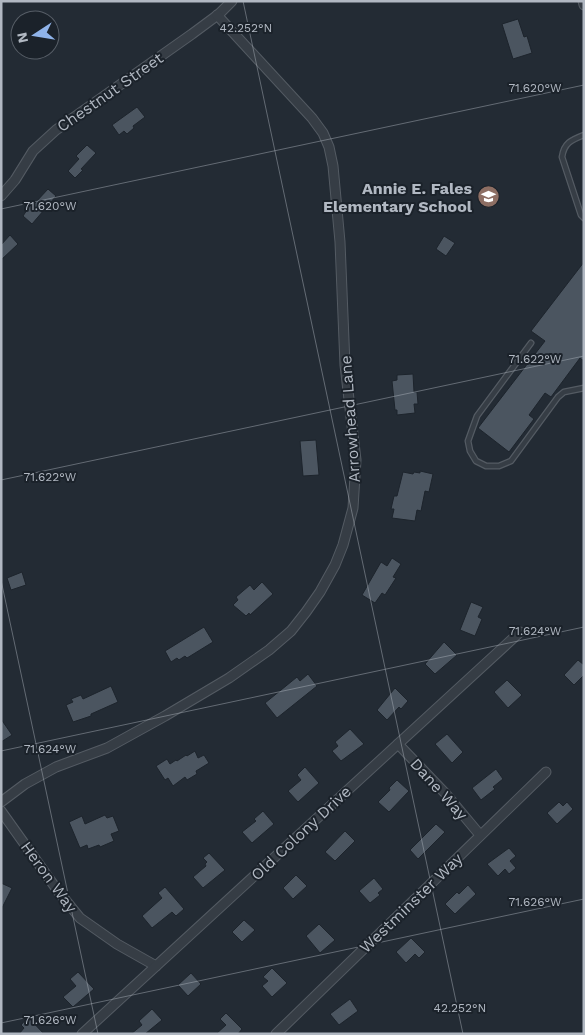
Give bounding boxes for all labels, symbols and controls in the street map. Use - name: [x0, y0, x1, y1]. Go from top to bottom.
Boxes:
- north arrow: [10, 10, 60, 60]
- text: 42.252°N: [220, 21, 272, 35]
- text: N: [13, 31, 31, 44]
- street label: Chestnut Street: [53, 48, 167, 136]
- text: 71.620°W: [508, 81, 562, 95]
- place label: Annie E. Fales Elementary School: [323, 179, 473, 216]
- school or university icon: Annie E. Fales Elementary School: [476, 185, 500, 209]
- text: 71.620°W: [23, 199, 77, 213]
- text: 71.622°W: [509, 352, 562, 366]
- street label: Arrowhead Lane: [336, 355, 364, 483]
- text: 71.622°W: [24, 470, 77, 484]
- text: 71.624°W: [509, 624, 562, 638]
- text: 71.624°W: [24, 742, 77, 756]
- street label: Dane Way: [406, 754, 472, 824]
- street label: Old Colony Drive: [247, 782, 355, 884]
- street label: Heron Way: [17, 838, 82, 917]
- street label: Westminster Way: [356, 848, 467, 957]
- text: 71.626°W: [508, 895, 562, 909]
- text: 42.252°N: [434, 1001, 486, 1015]
- text: 71.626°W: [23, 1013, 77, 1027]

